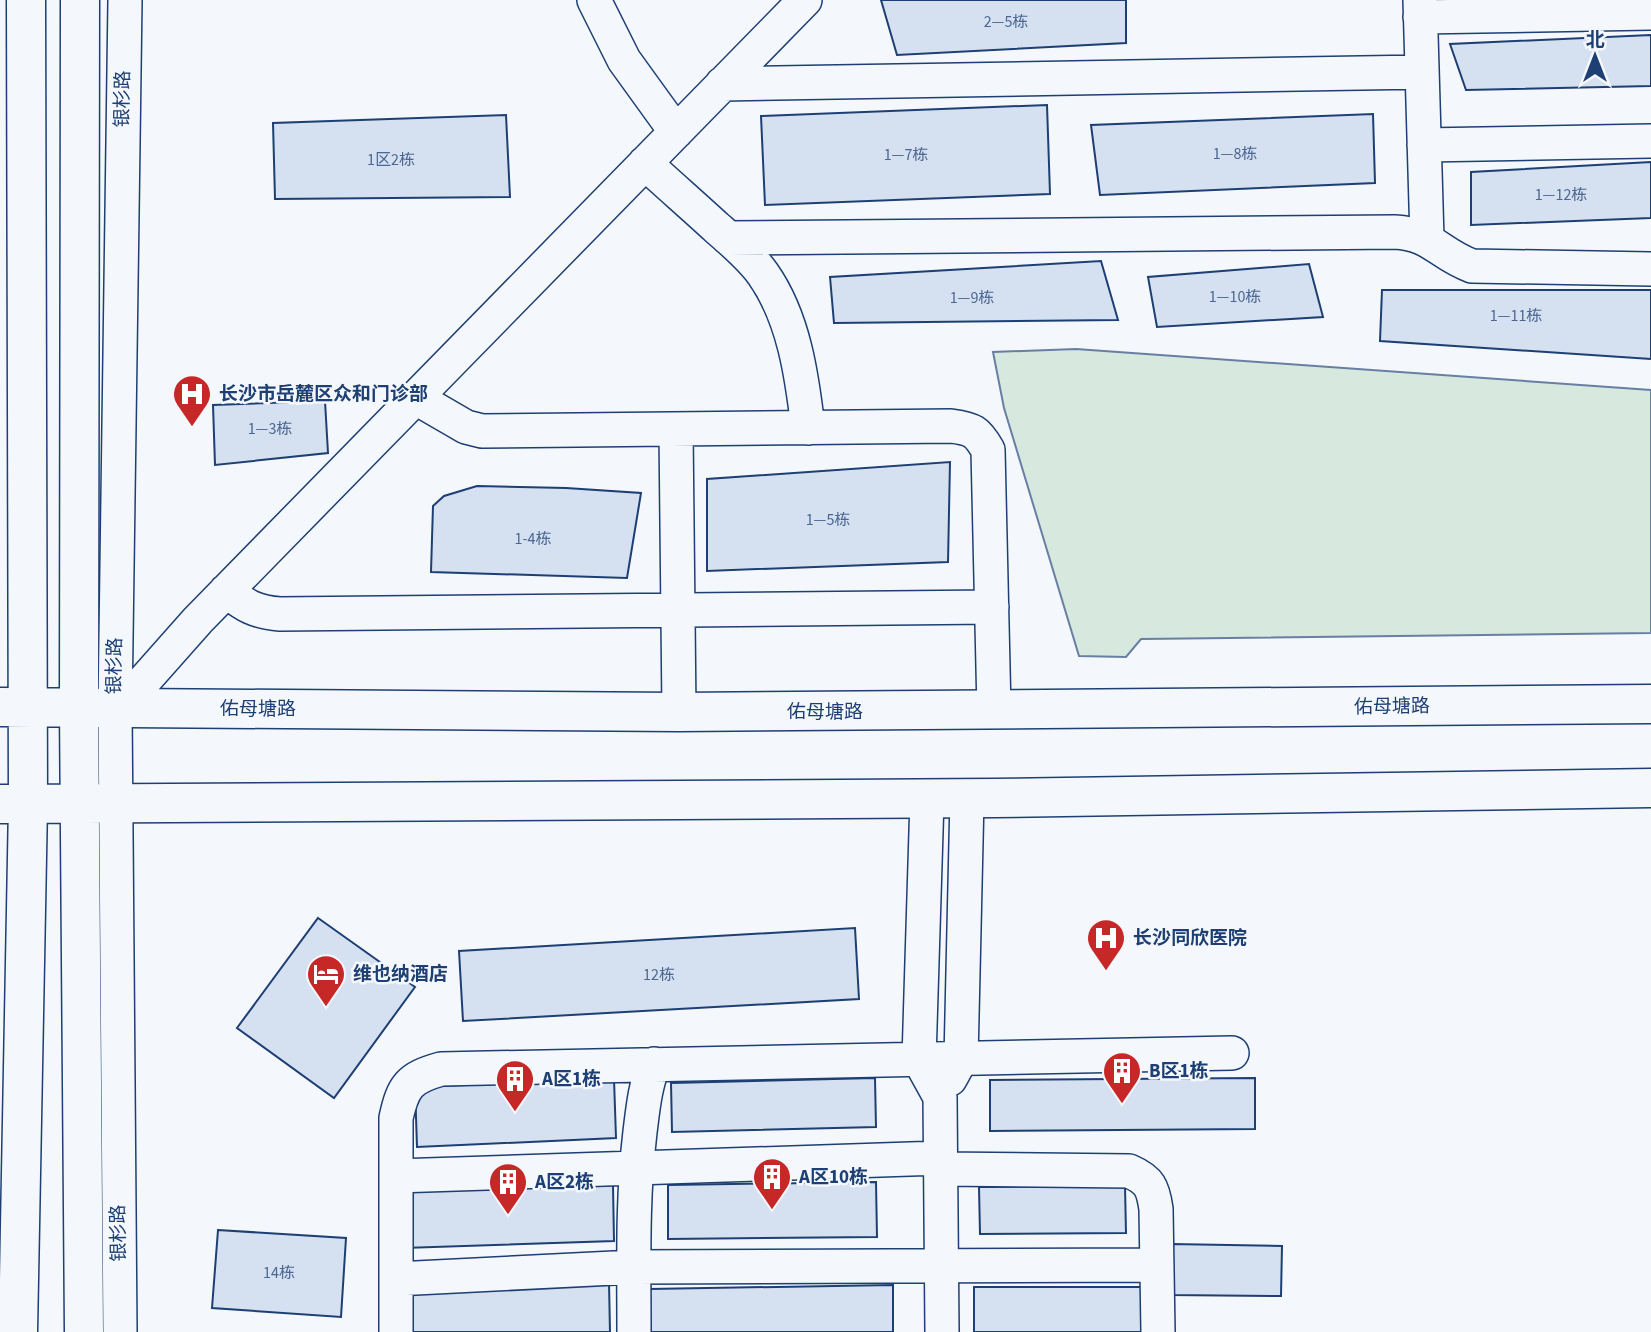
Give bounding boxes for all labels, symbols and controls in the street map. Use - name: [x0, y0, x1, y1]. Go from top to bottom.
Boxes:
- house number: 2—5栋: [984, 11, 1028, 33]
- north arrow: [1560, 21, 1630, 91]
- text: 北: [1585, 27, 1605, 54]
- street label: 银杉路: [109, 70, 137, 128]
- house number: 1—8栋: [1213, 143, 1257, 165]
- house number: 1—7栋: [884, 144, 928, 166]
- house number: 1区2栋: [367, 149, 415, 171]
- house number: 1—12栋: [1535, 184, 1587, 206]
- house number: 1—10栋: [1209, 286, 1261, 308]
- house number: 1—9栋: [950, 287, 994, 309]
- house number: 1—11栋: [1490, 305, 1542, 327]
- hospital icon: 长沙市岳麓区众和门诊部: [171, 373, 213, 428]
- place label: 长沙市岳麓区众和门诊部: [219, 381, 428, 408]
- house number: 1—3栋: [248, 418, 292, 440]
- house number: 1—5栋: [806, 509, 850, 531]
- house number: 1-4栋: [515, 528, 551, 550]
- street label: 银杉路: [101, 637, 129, 695]
- street label: 佑母塘路: [1354, 693, 1430, 721]
- street label: 佑母塘路: [220, 696, 296, 723]
- street label: 佑母塘路: [787, 699, 863, 726]
- hospital icon: 长沙同欣医院: [1085, 917, 1127, 972]
- place label: 长沙同欣医院: [1133, 925, 1247, 952]
- hotel icon: 维也纳酒店: [305, 953, 347, 1008]
- place label: 维也纳酒店: [353, 961, 448, 988]
- house number: 12栋: [643, 964, 675, 986]
- building icon: B区1栋: [1101, 1050, 1143, 1105]
- building icon: A区1栋: [494, 1058, 536, 1113]
- place label: B区1栋: [1149, 1058, 1209, 1085]
- place label: A区1栋: [541, 1066, 601, 1093]
- building icon: A区10栋: [751, 1156, 793, 1211]
- building icon: A区2栋: [487, 1161, 529, 1216]
- place label: A区10栋: [798, 1164, 868, 1191]
- place label: A区2栋: [534, 1169, 594, 1196]
- street label: 银杉路: [105, 1204, 133, 1262]
- house number: 14栋: [263, 1262, 295, 1284]

